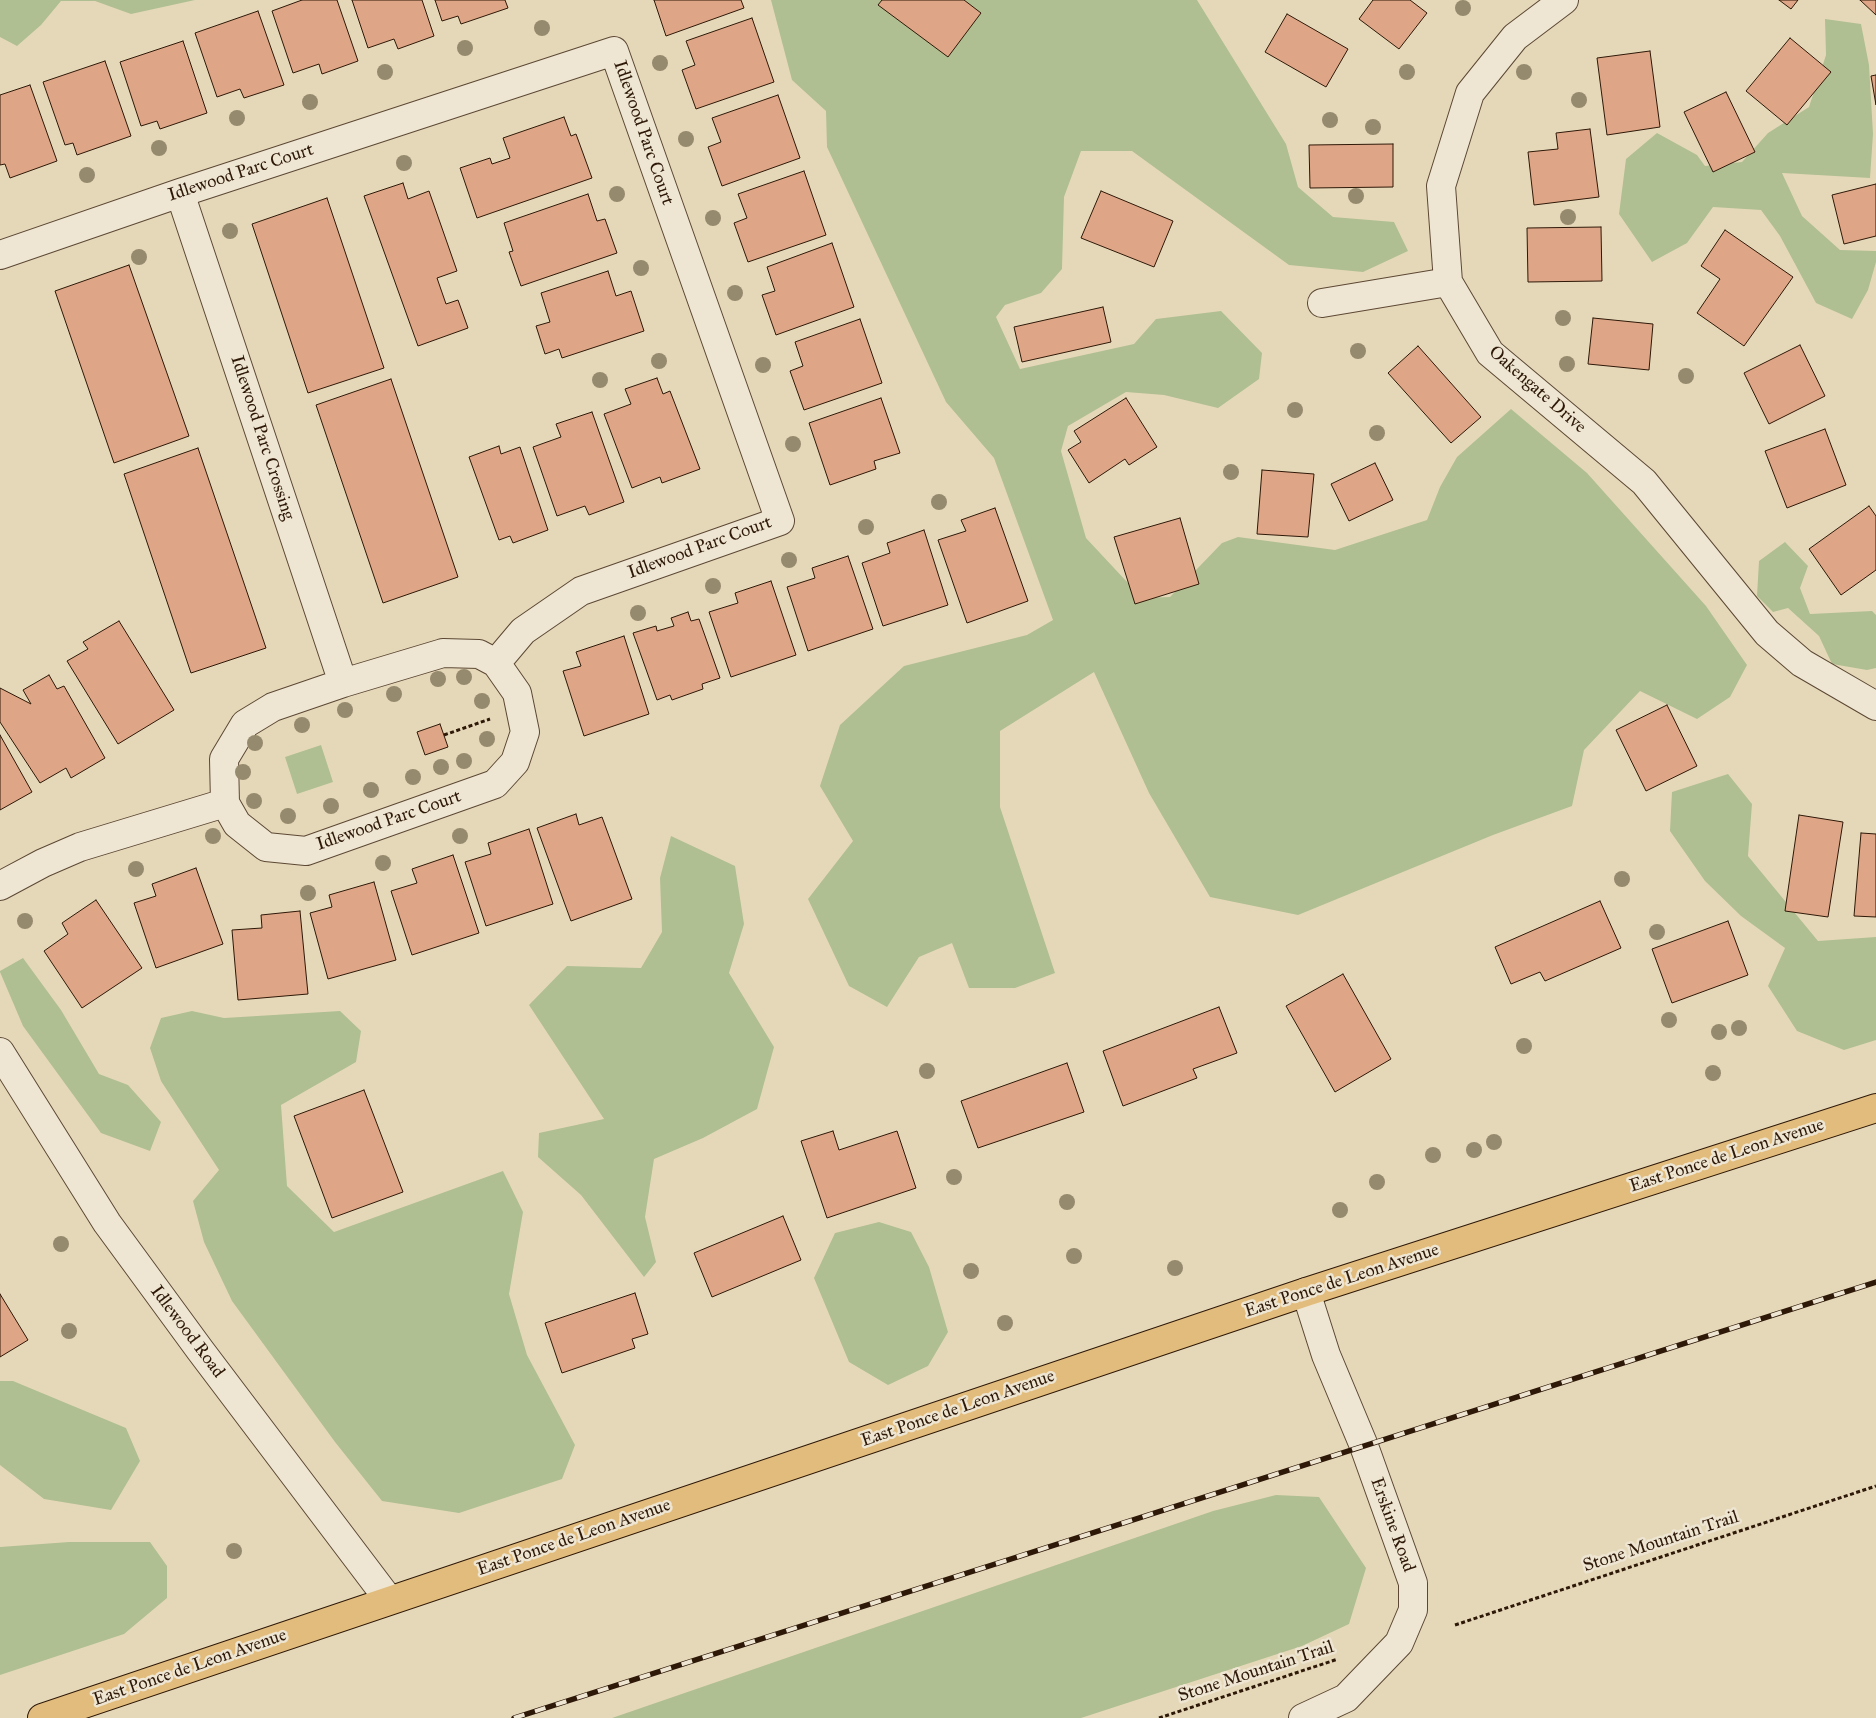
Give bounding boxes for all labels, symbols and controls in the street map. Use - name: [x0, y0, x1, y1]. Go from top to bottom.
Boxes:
- street label: Idlewood Parc Court: [608, 58, 678, 208]
- street label: Idlewood Parc Court: [166, 139, 316, 207]
- street label: Oakengate Drive: [1484, 342, 1590, 438]
- street label: Idlewood Parc Crossing: [225, 353, 299, 523]
- street label: Idlewood Parc Court: [625, 512, 775, 584]
- street label: Idlewood Parc Court: [314, 786, 464, 856]
- street label: East Ponce de Leon Avenue: [1627, 1114, 1827, 1198]
- street label: East Ponce de Leon Avenue: [1242, 1239, 1442, 1323]
- street label: Idlewood Road: [145, 1282, 229, 1382]
- street label: East Ponce de Leon Avenue: [858, 1366, 1058, 1452]
- street label: Erskine Road: [1365, 1475, 1419, 1575]
- street label: East Ponce de Leon Avenue: [474, 1495, 674, 1581]
- street label: Stone Mountain Trail: [1580, 1507, 1742, 1577]
- street label: East Ponce de Leon Avenue: [90, 1625, 290, 1711]
- street label: Stone Mountain Trail: [1175, 1637, 1337, 1707]

